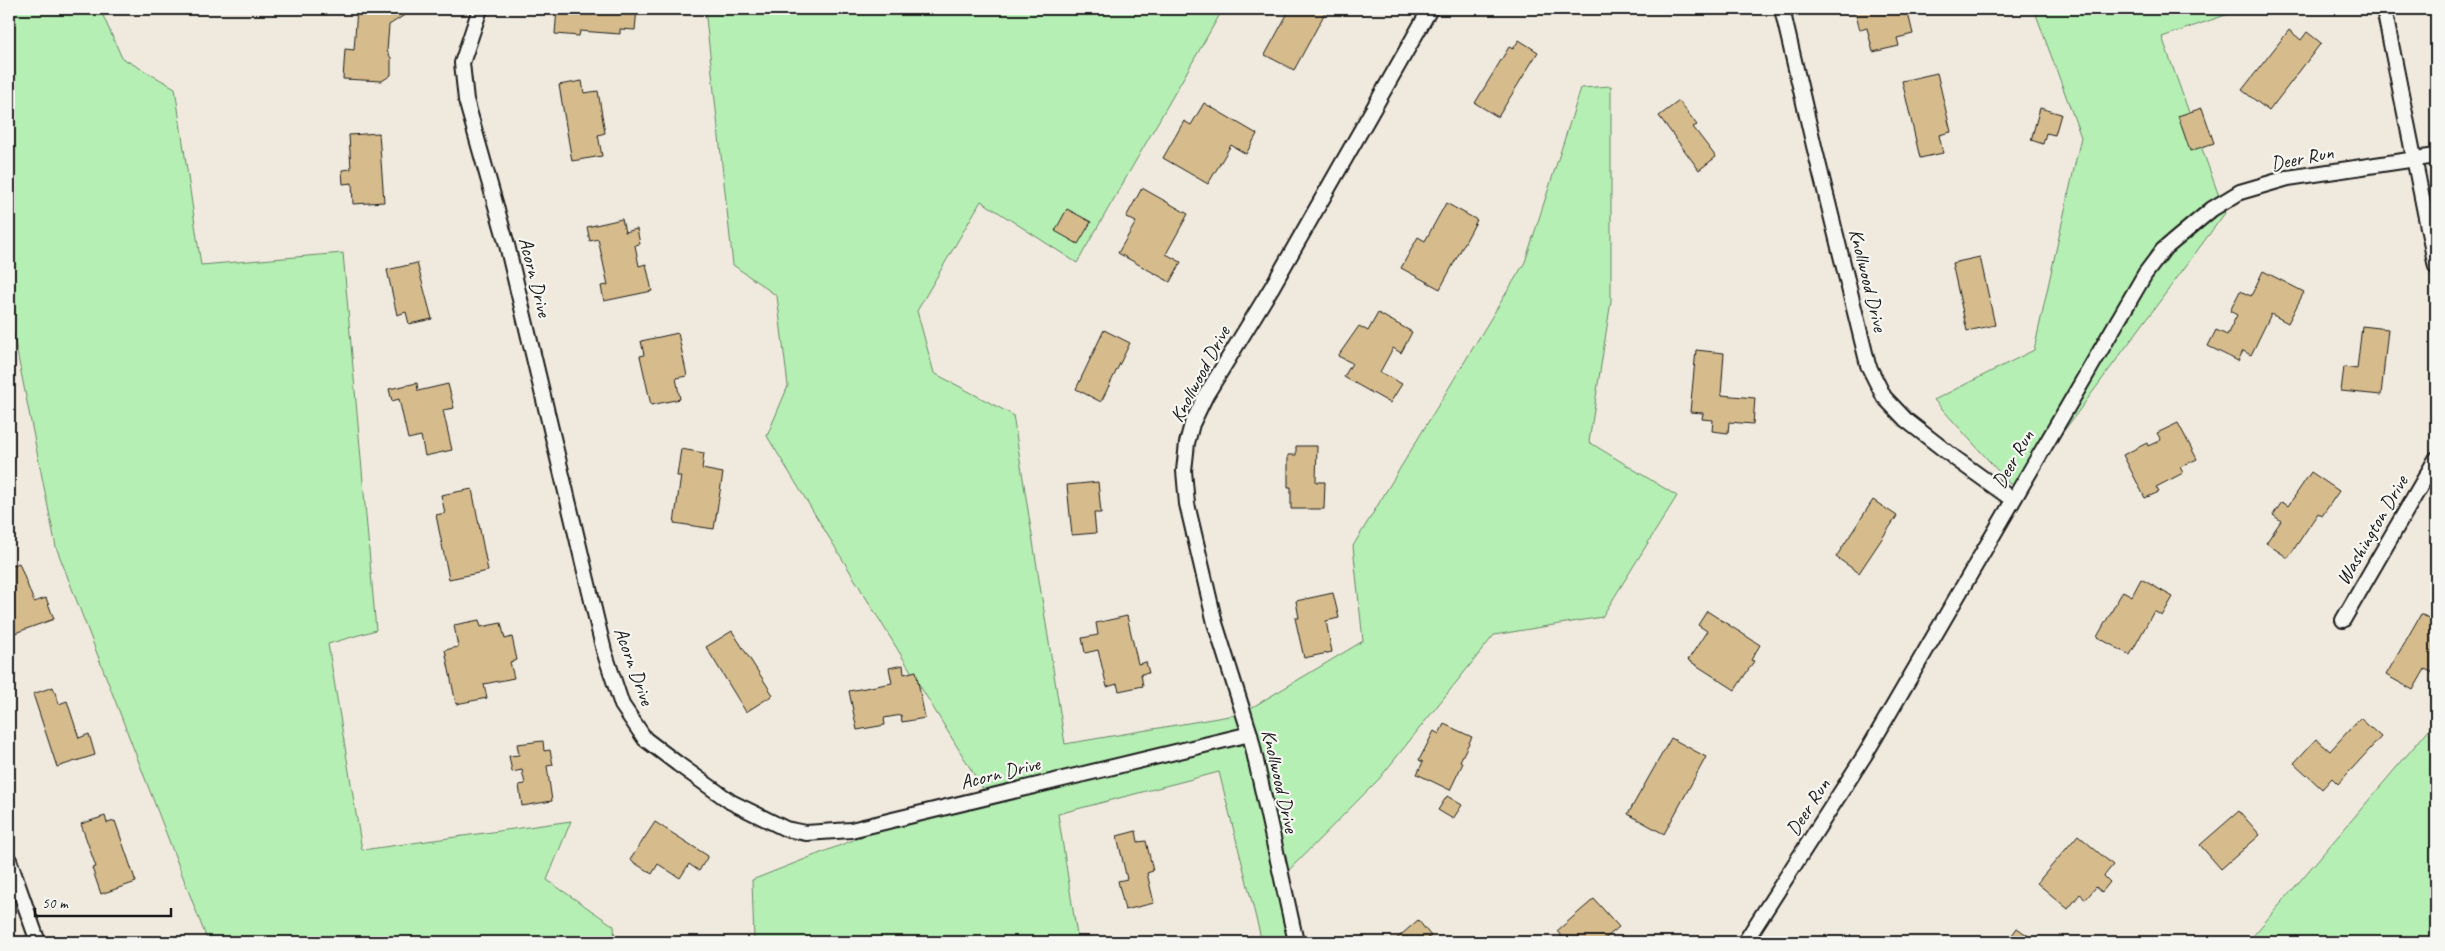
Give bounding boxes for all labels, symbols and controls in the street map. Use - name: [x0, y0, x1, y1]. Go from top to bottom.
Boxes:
- street label: Deer Run: [2269, 140, 2336, 176]
- street label: Knollwood Drive: [1843, 226, 1893, 335]
- street label: Acorn Drive: [513, 235, 557, 321]
- street label: Knollwood Drive: [1164, 320, 1236, 426]
- street label: Deer Run: [1986, 425, 2040, 493]
- street label: Washington Drive: [2331, 469, 2414, 589]
- street label: Acorn Drive: [608, 624, 660, 710]
- street label: Knollwood Drive: [1256, 727, 1304, 836]
- street label: Acorn Drive: [958, 751, 1044, 795]
- street label: Deer Run: [1780, 773, 1836, 840]
- scale bar: [35, 886, 171, 918]
- text: 50 m: [42, 894, 69, 913]

